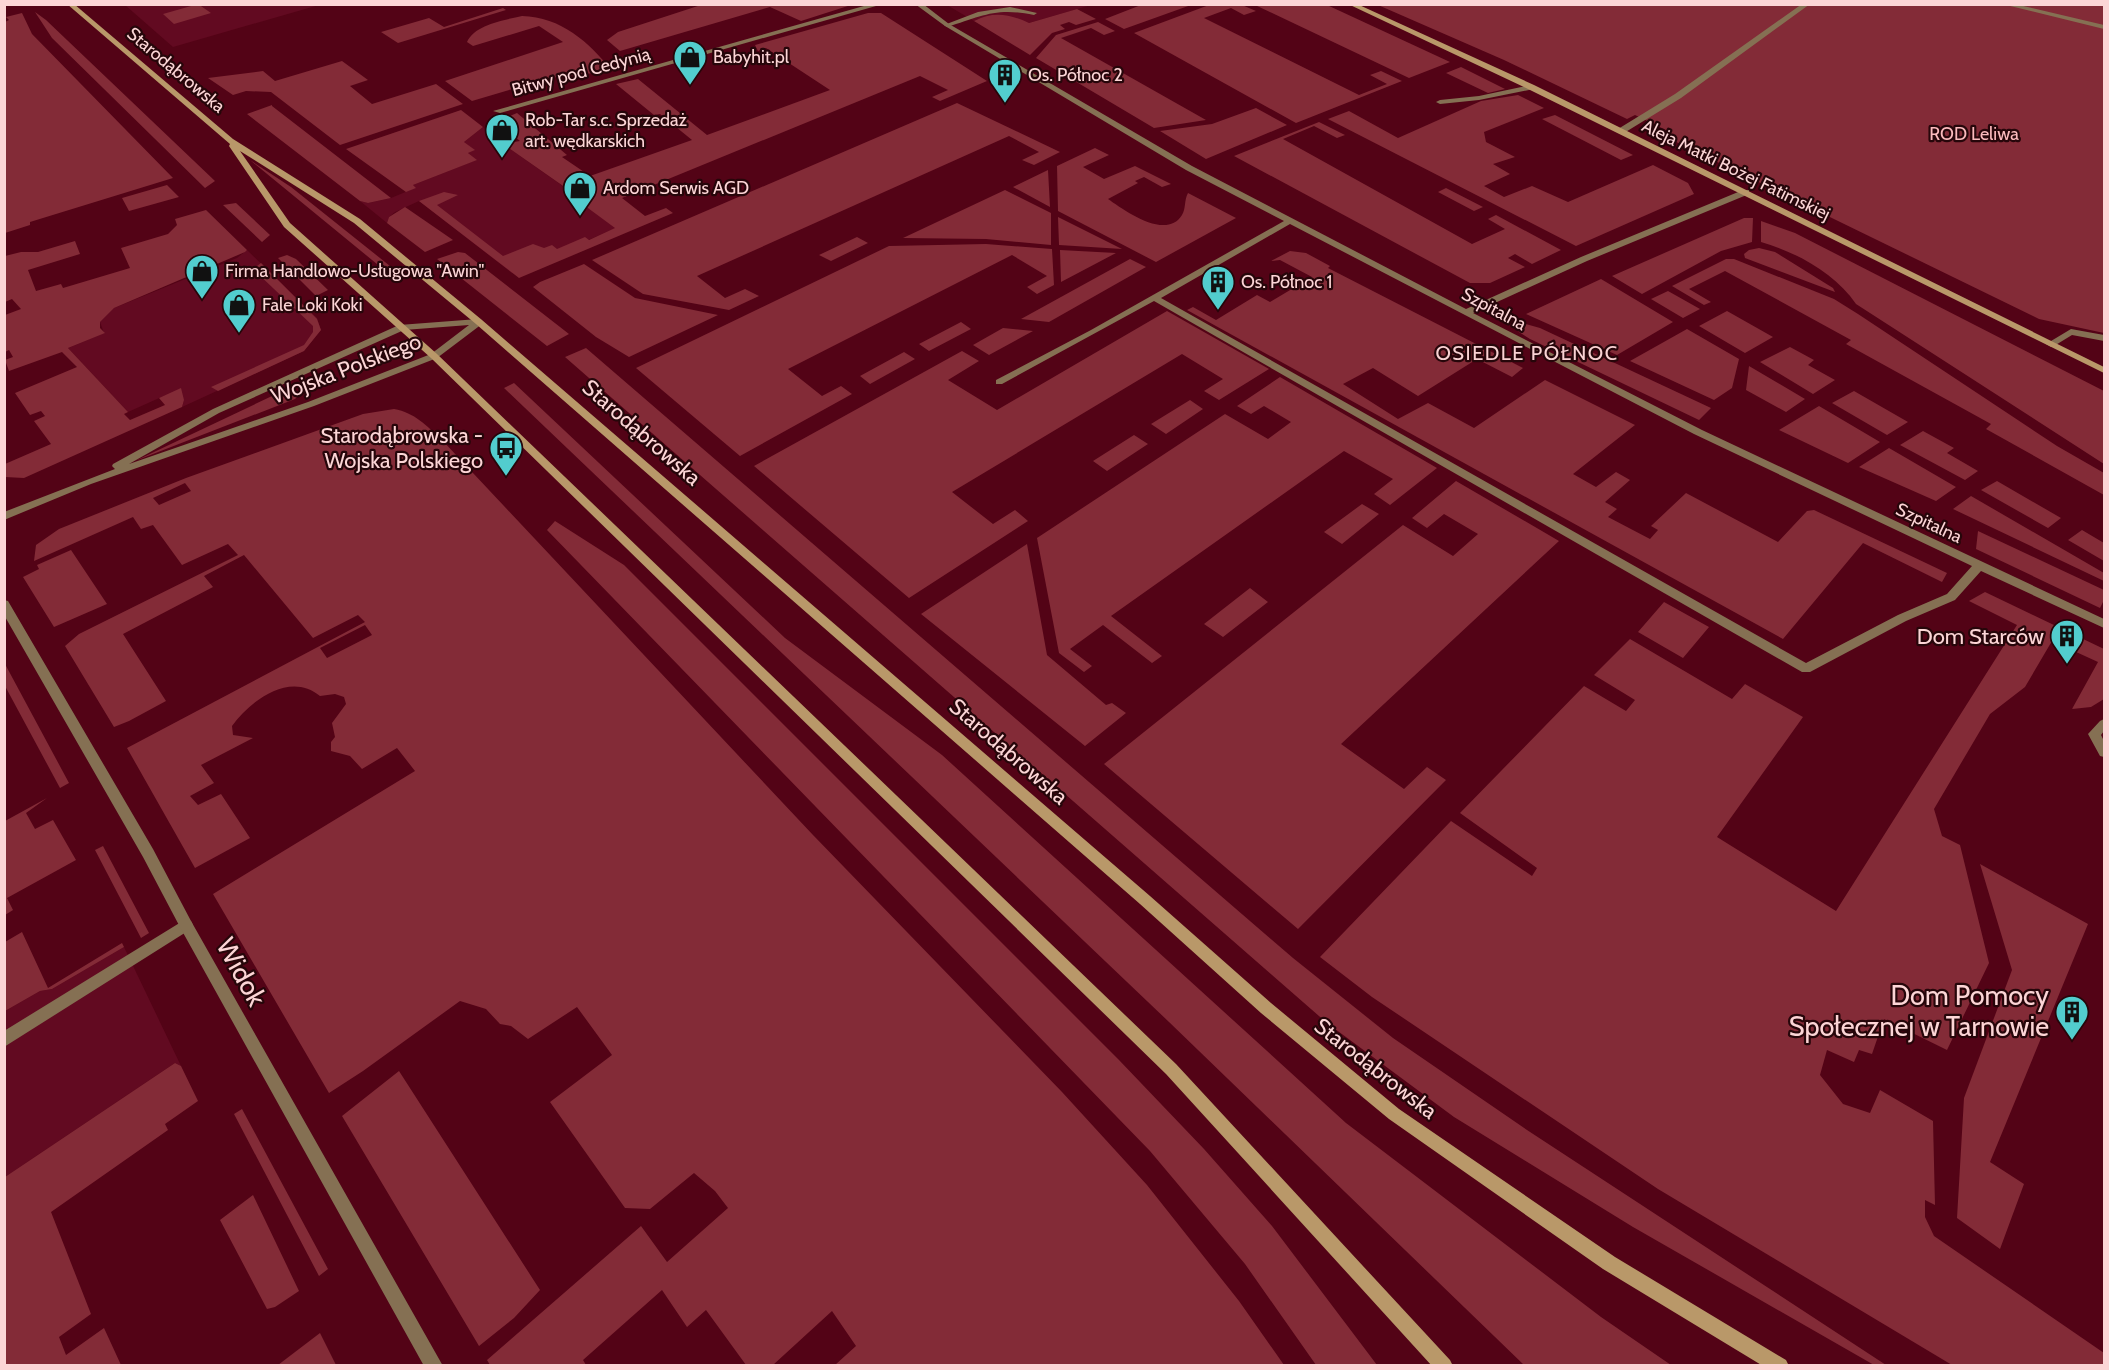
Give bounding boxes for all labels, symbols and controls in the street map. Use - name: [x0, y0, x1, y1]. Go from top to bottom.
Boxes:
- street label: Starodąbrowska: [122, 23, 230, 118]
- shop icon: Babyhit.pl: [672, 39, 708, 86]
- street label: Bitwy pod Cedynią: [509, 43, 653, 101]
- place label: Babyhit.pl: [713, 46, 790, 68]
- building icon: Os. Północ 2: [987, 57, 1023, 104]
- place label: Os. Północ 2: [1028, 64, 1123, 86]
- place label: Rob-Tar s.c. Sprzedaż art. wędkarskich: [525, 109, 688, 152]
- shop icon: Rob-Tar s.c. Sprzedaż art. wędkarskich: [484, 112, 520, 159]
- street label: Aleja Matki Bożej Fatimskiej: [1638, 115, 1834, 225]
- park label: ROD Leliwa: [1929, 123, 2019, 145]
- shop icon: Ardom Serwis AGD: [562, 170, 598, 217]
- place label: Ardom Serwis AGD: [603, 177, 749, 199]
- shop icon: Firma Handlowo-Usługowa "Awin": [184, 253, 220, 300]
- place label: Firma Handlowo-Usługowa "Awin": [225, 260, 485, 282]
- building icon: Os. Północ 1: [1200, 264, 1236, 311]
- place label: Os. Północ 1: [1241, 271, 1332, 293]
- street label: Szpitalna: [1458, 283, 1531, 335]
- shop icon: Fale Loki Koki: [221, 287, 257, 334]
- place label: Fale Loki Koki: [262, 294, 362, 316]
- street label: Wojska Polskiego: [267, 327, 425, 409]
- district label: OSIEDLE PÓŁNOC: [1435, 341, 1619, 365]
- street label: Starodąbrowska: [577, 374, 707, 491]
- place label: Starodąbrowska - Wojska Polskiego: [320, 422, 483, 474]
- bus stop icon: Starodąbrowska - Wojska Polskiego: [488, 430, 524, 477]
- street label: Szpitalna: [1893, 498, 1966, 548]
- building icon: Dom Starców: [2049, 618, 2085, 665]
- place label: Dom Starców: [1917, 623, 2044, 650]
- street label: Starodąbrowska: [944, 693, 1074, 810]
- street label: Widok: [209, 932, 274, 1012]
- place label: Dom Pomocy Społecznej w Tarnowie: [1789, 979, 2049, 1043]
- building icon: Dom Pomocy Społecznej w Tarnowie: [2054, 994, 2090, 1041]
- street label: Starodąbrowska: [1309, 1012, 1443, 1125]

